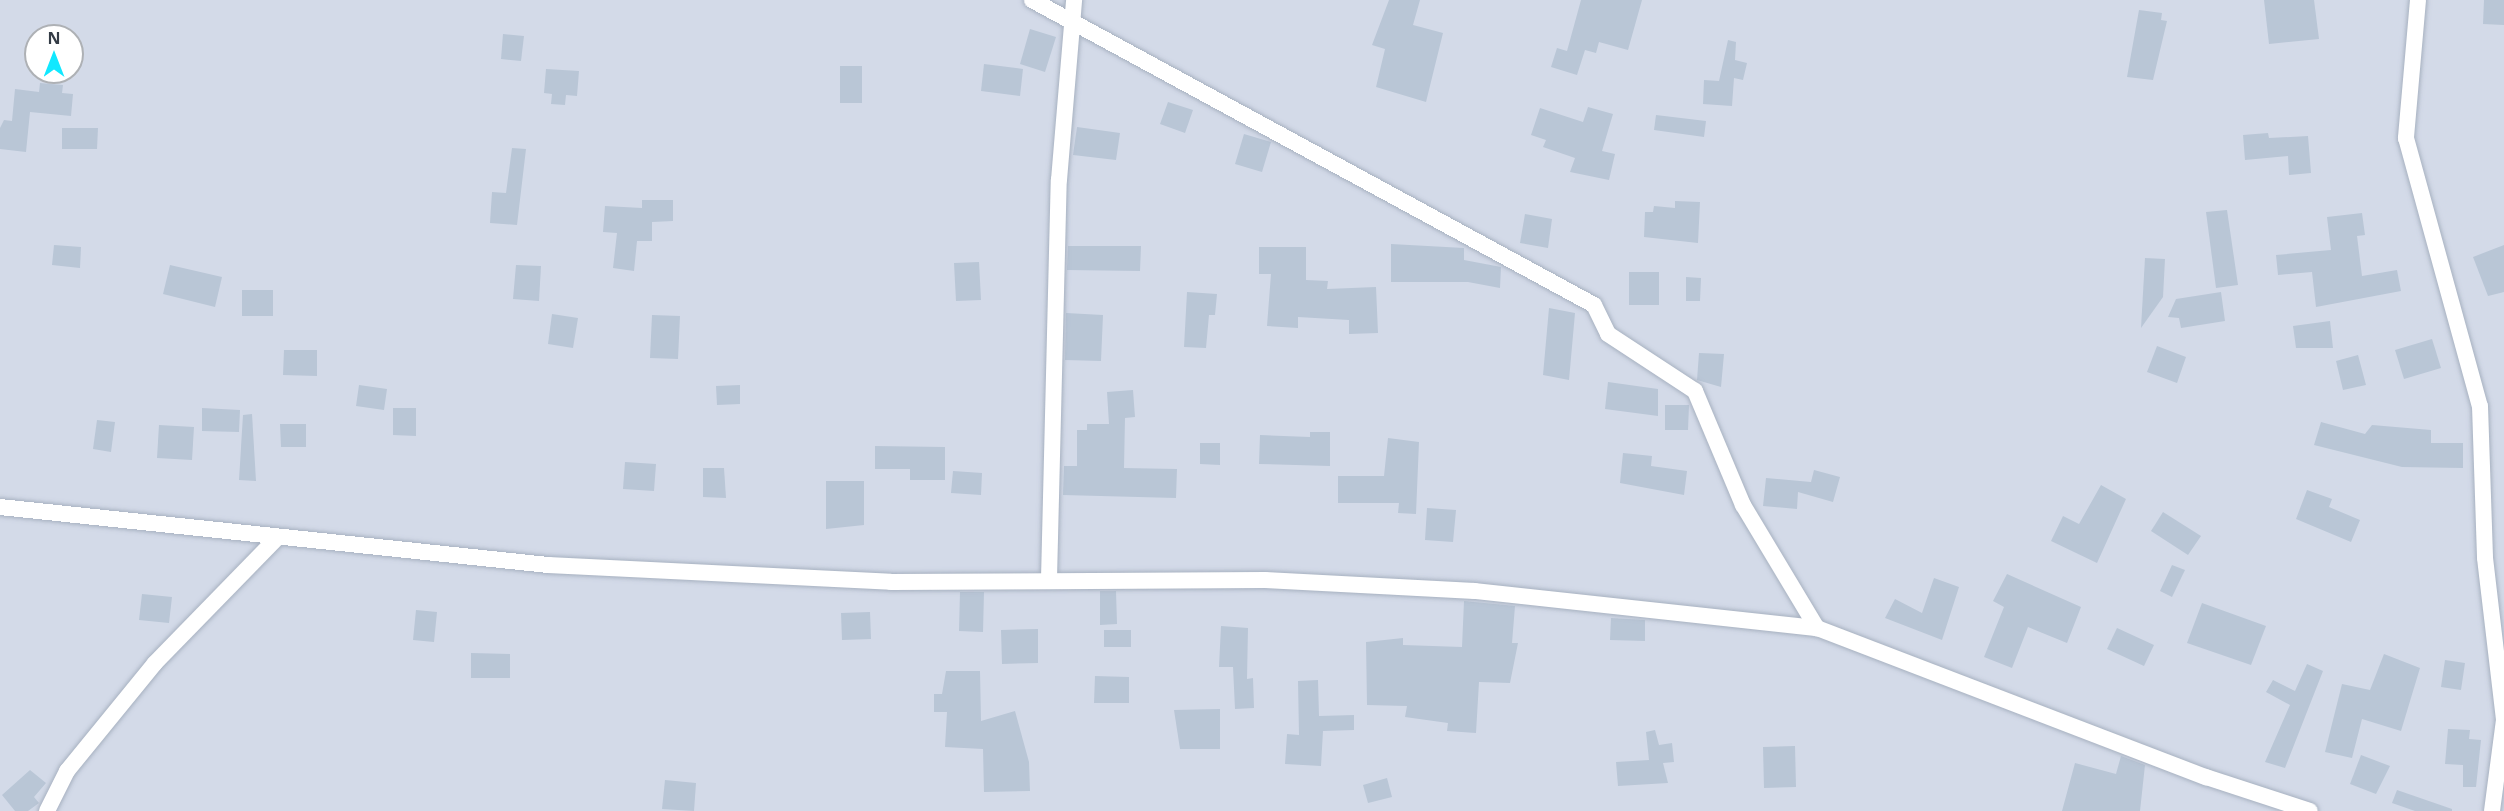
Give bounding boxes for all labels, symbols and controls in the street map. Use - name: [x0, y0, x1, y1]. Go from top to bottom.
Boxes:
- north arrow: [24, 24, 84, 84]
- text: N: [47, 27, 61, 49]

